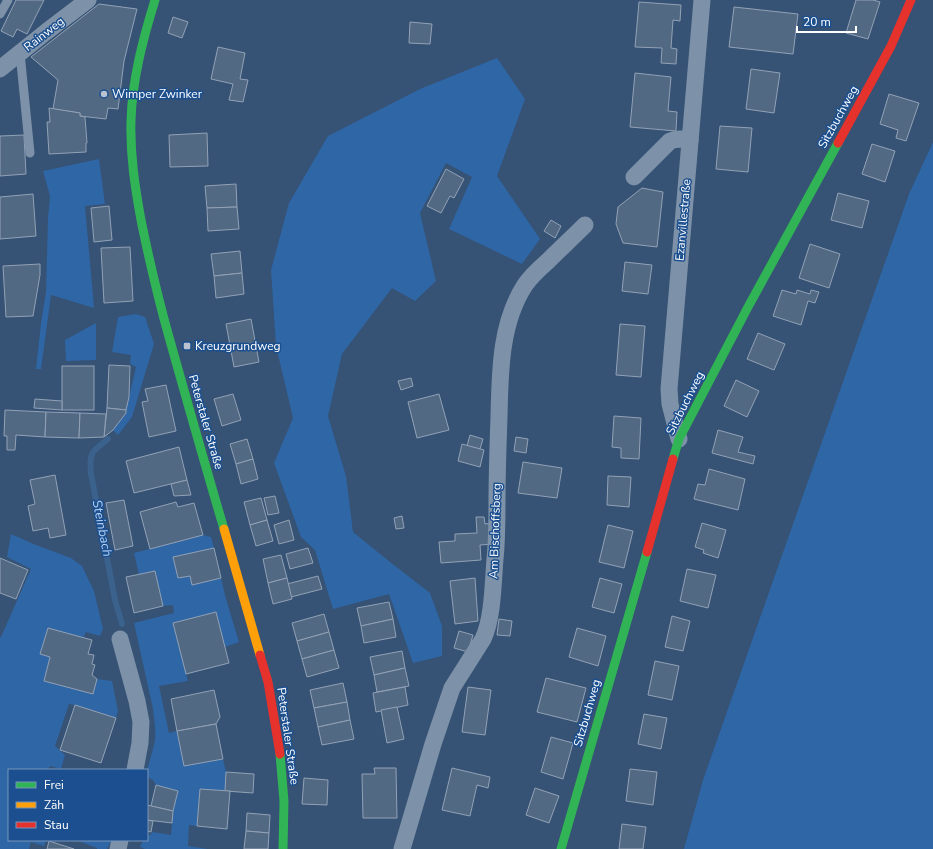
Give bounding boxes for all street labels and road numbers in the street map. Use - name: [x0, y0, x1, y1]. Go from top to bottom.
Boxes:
- street label: Rainweg: [20, 13, 68, 55]
- street label: Sitzbuchweg: [814, 83, 862, 151]
- street label: Ezanvillestraße: [671, 178, 695, 262]
- street label: Sitzbuchweg: [662, 368, 708, 438]
- street label: Peterstaler Straße: [185, 373, 227, 471]
- street label: Am Bischoffsberg: [485, 483, 505, 579]
- street label: Sitzbuchweg: [570, 677, 604, 749]
- street label: Peterstaler Straße: [273, 686, 303, 786]

